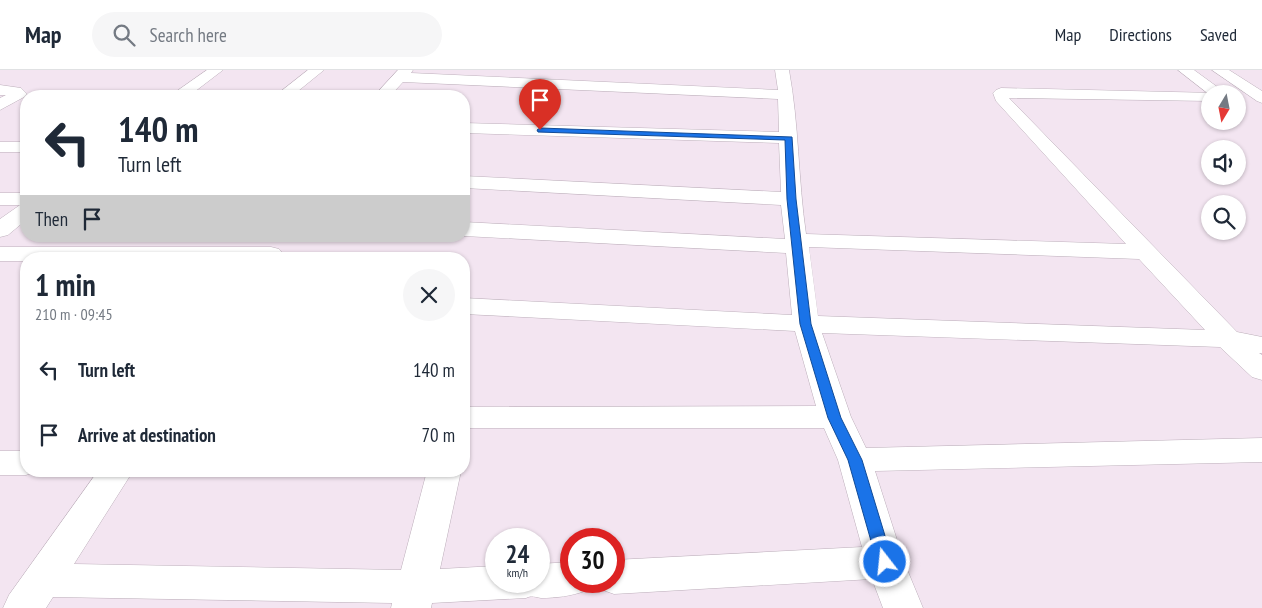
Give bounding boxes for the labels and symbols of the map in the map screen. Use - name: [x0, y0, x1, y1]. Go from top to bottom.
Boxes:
- pin: [519, 79, 561, 130]
- north arrow: [1201, 85, 1246, 130]
- speed limit sign: 30: [560, 528, 625, 593]
- position arrow: [858, 535, 910, 587]

